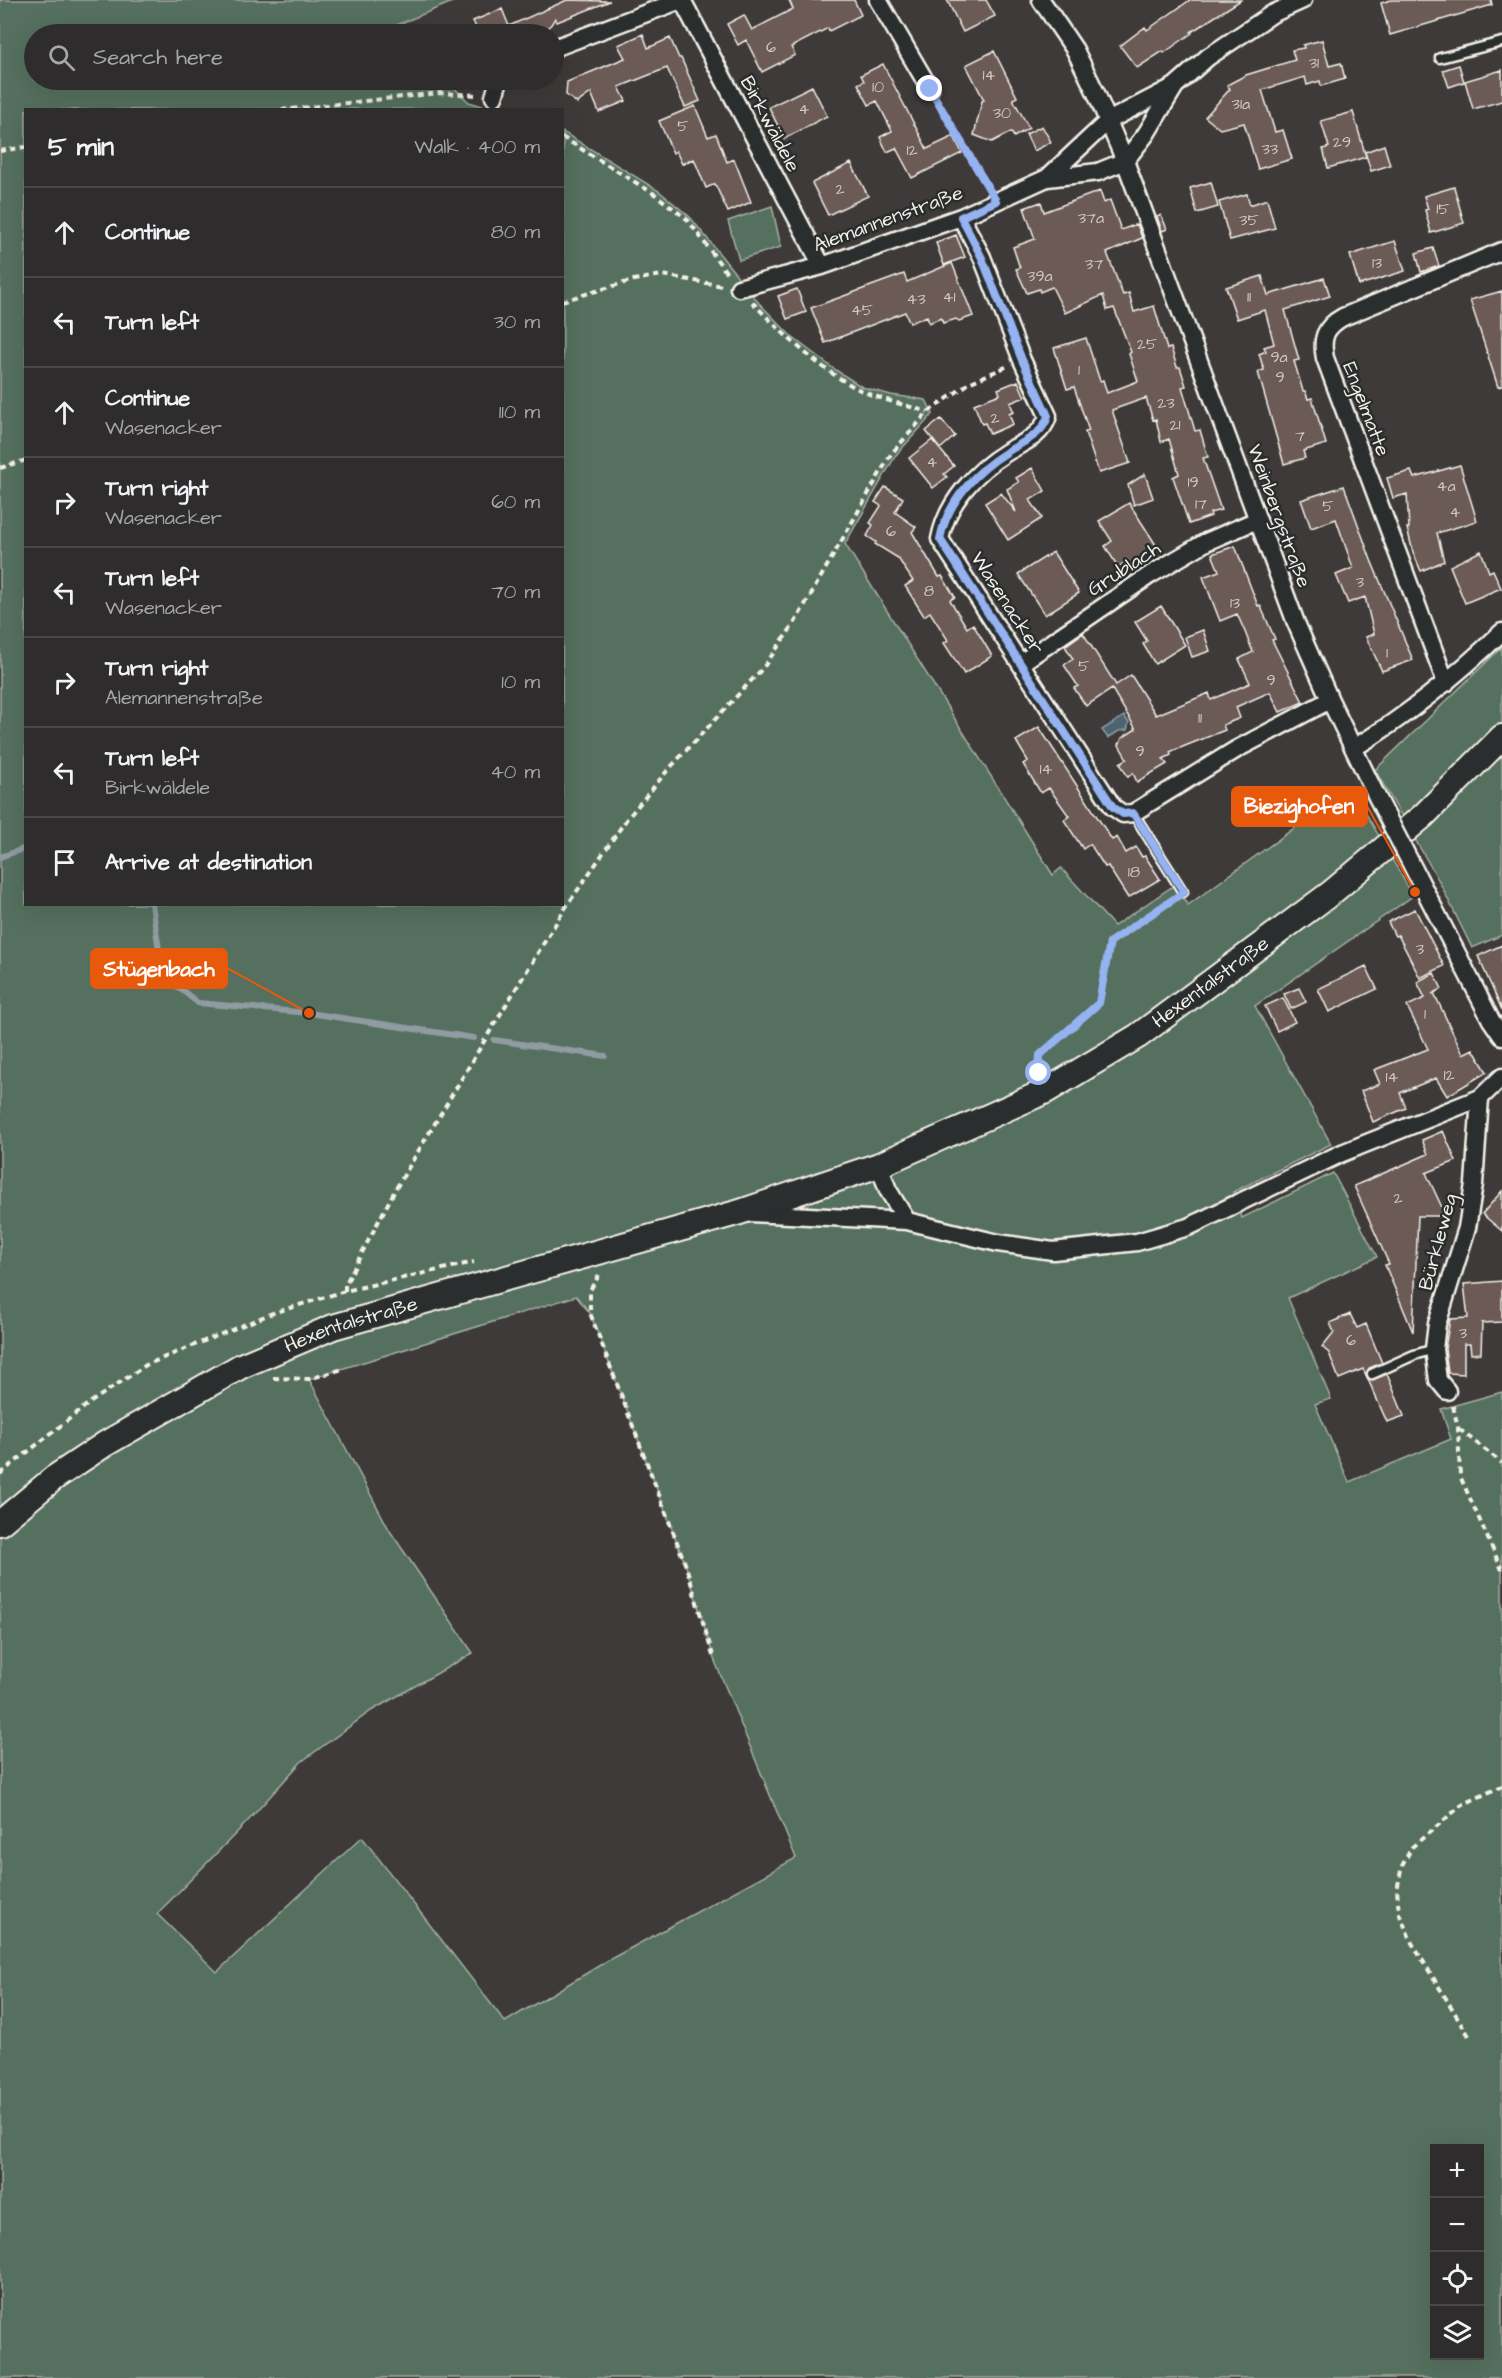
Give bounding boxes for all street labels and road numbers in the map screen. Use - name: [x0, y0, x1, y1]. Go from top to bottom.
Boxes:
- street label: Birkwäldele: [733, 71, 807, 177]
- street label: Alemannenstraße: [809, 179, 967, 259]
- street label: Engelmatte: [1334, 358, 1397, 461]
- street label: Weinbergstraße: [1239, 441, 1318, 592]
- street label: Grublach: [1082, 535, 1166, 603]
- street label: Wasenacker: [963, 546, 1051, 660]
- street label: Hexentalstraße: [1146, 930, 1275, 1035]
- street label: Bürkleweg: [1412, 1191, 1465, 1294]
- street label: Hexentalstraße: [280, 1290, 421, 1360]

